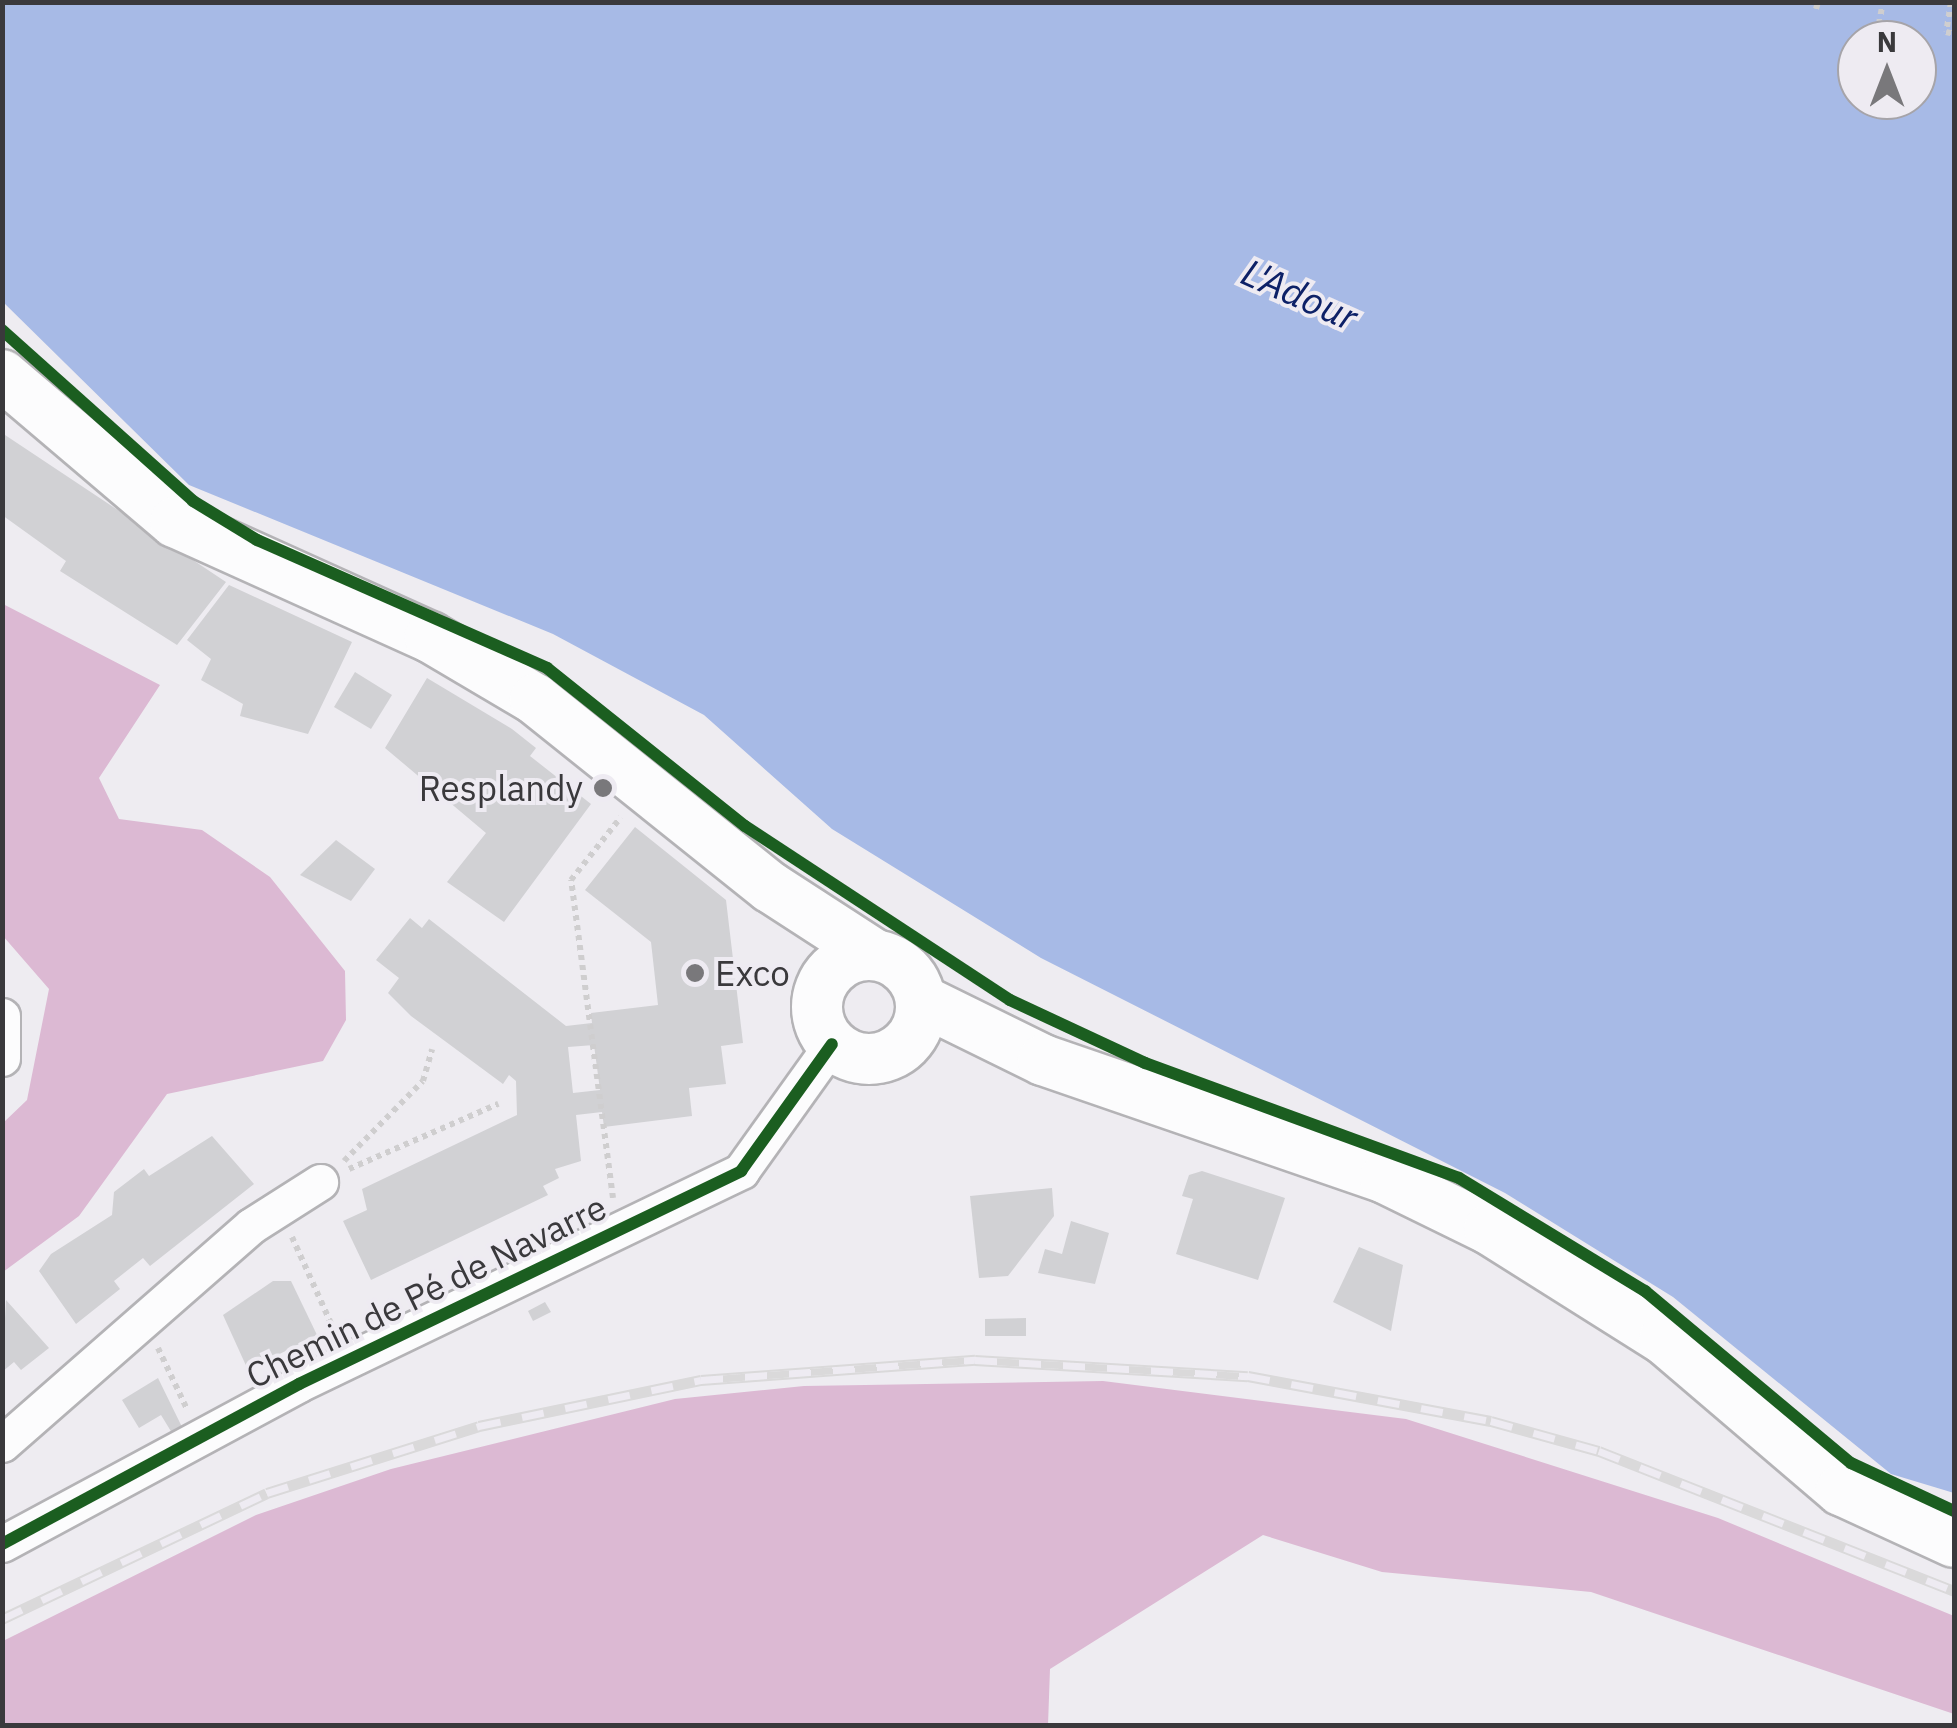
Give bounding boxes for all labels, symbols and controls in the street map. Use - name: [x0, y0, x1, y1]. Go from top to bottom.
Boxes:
- north arrow: [1837, 20, 1937, 120]
- text: N: [1877, 23, 1897, 60]
- water label: L'Adour: [1235, 248, 1365, 340]
- place label: Resplandy: [419, 767, 583, 809]
- marker: Resplandy: [592, 777, 614, 799]
- place label: Exco: [715, 952, 790, 994]
- marker: Exco: [684, 962, 706, 984]
- street label: Chemin de Pé de Navarre: [239, 1185, 613, 1397]

